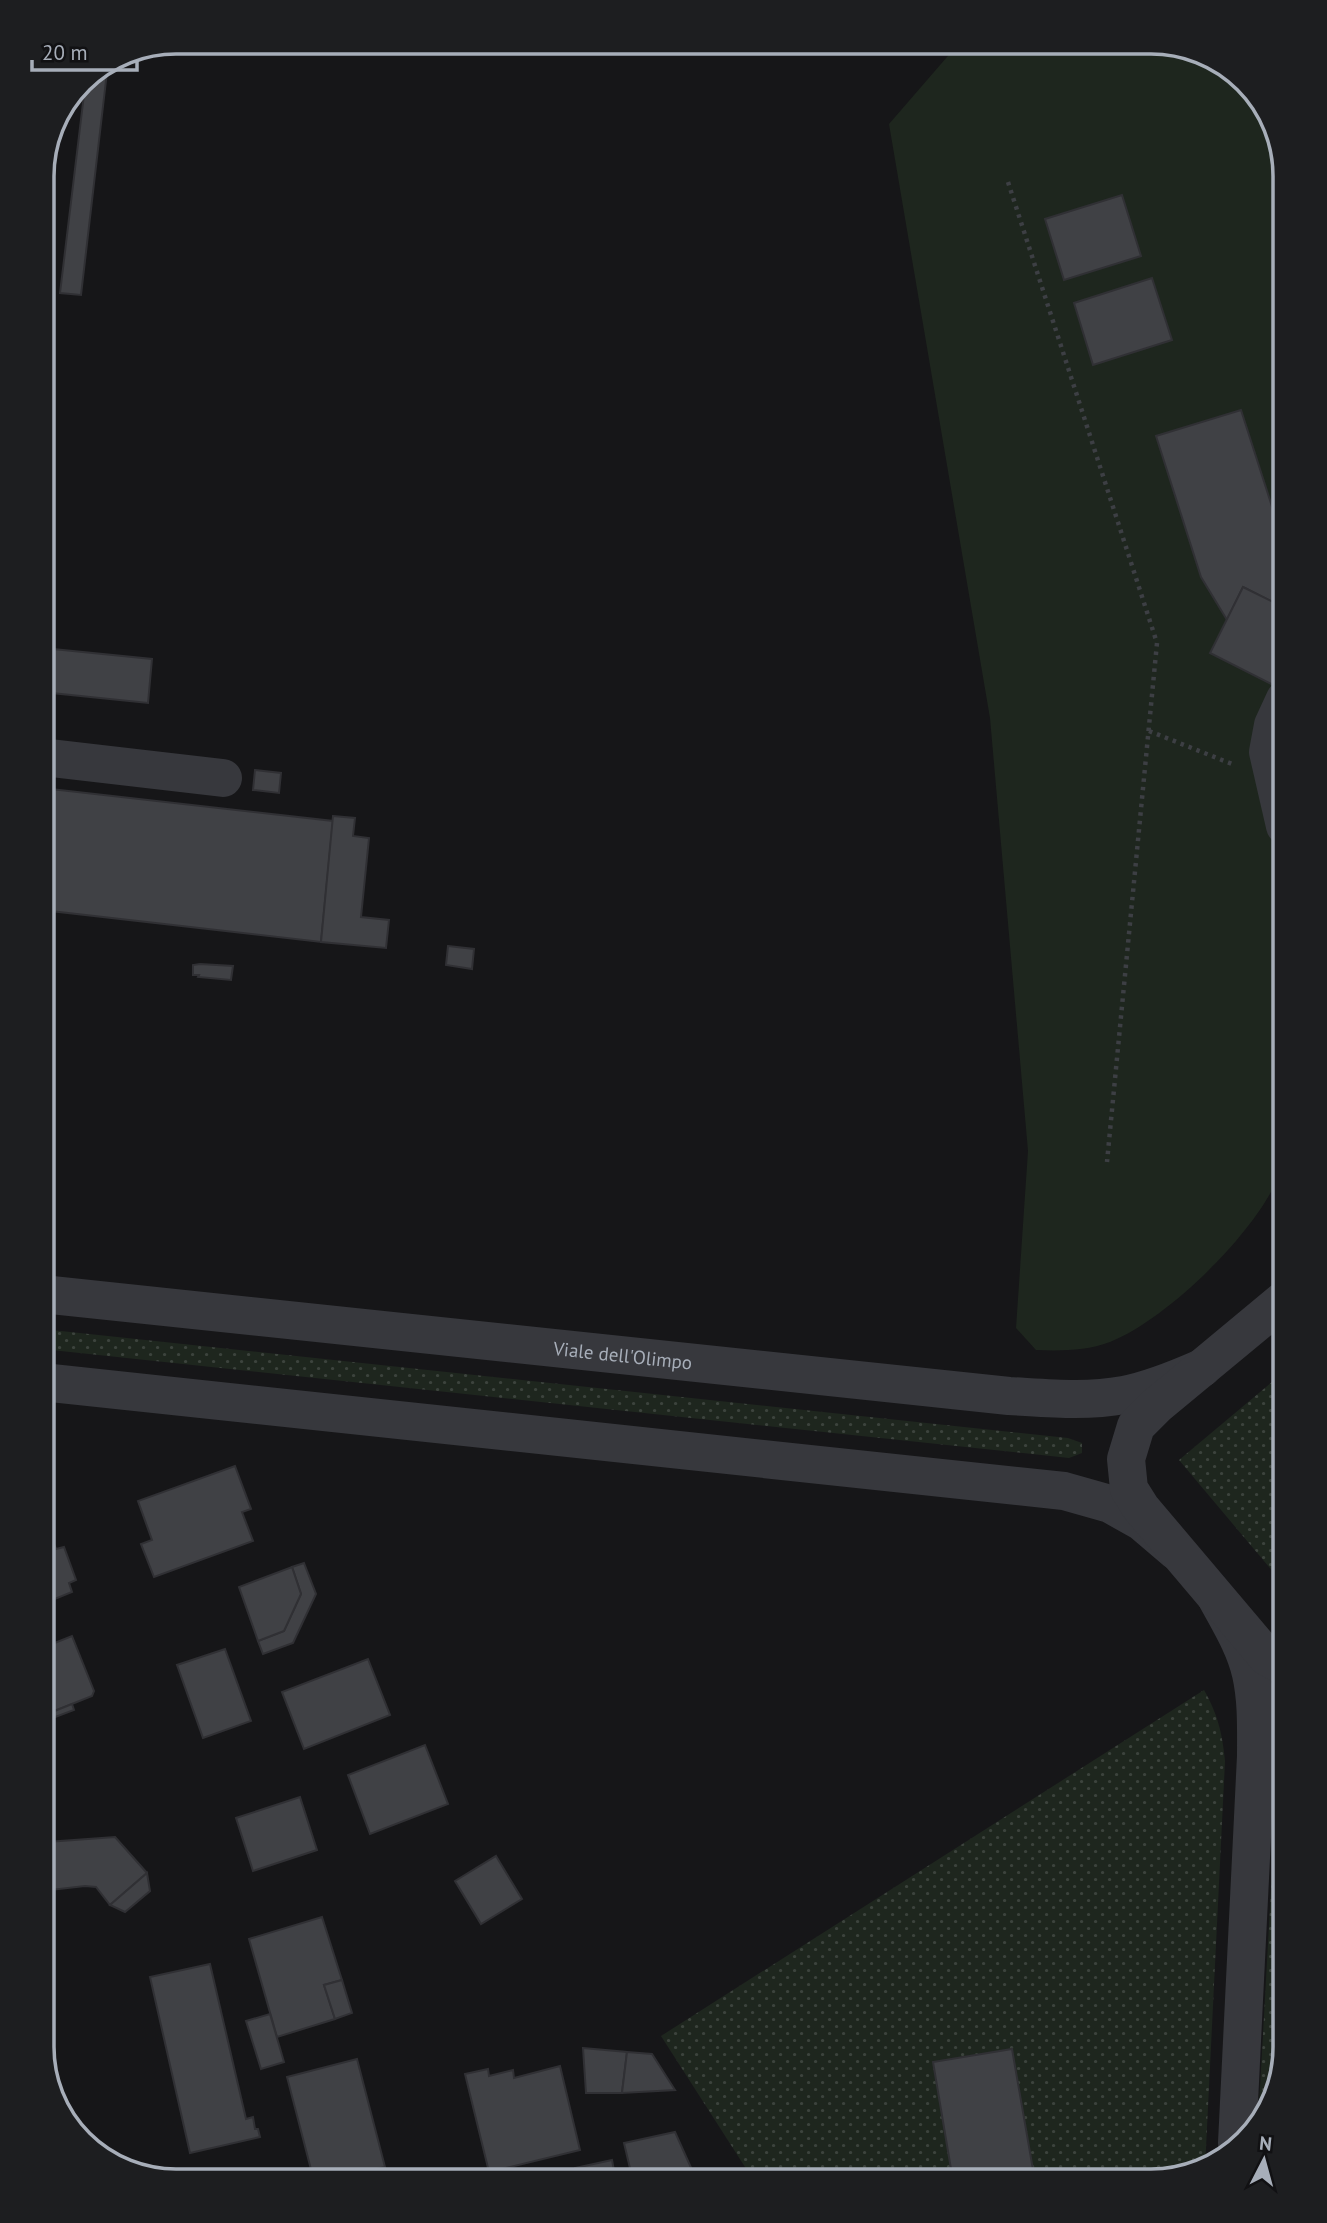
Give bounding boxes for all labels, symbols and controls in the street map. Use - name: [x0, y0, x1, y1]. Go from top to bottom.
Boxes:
- scale bar: [32, 28, 136, 72]
- text: 20 m: [42, 39, 88, 66]
- street label: Viale dell'Olimpo: [551, 1336, 693, 1375]
- north arrow: [1229, 2125, 1299, 2195]
- text: N: [1258, 2131, 1273, 2156]

